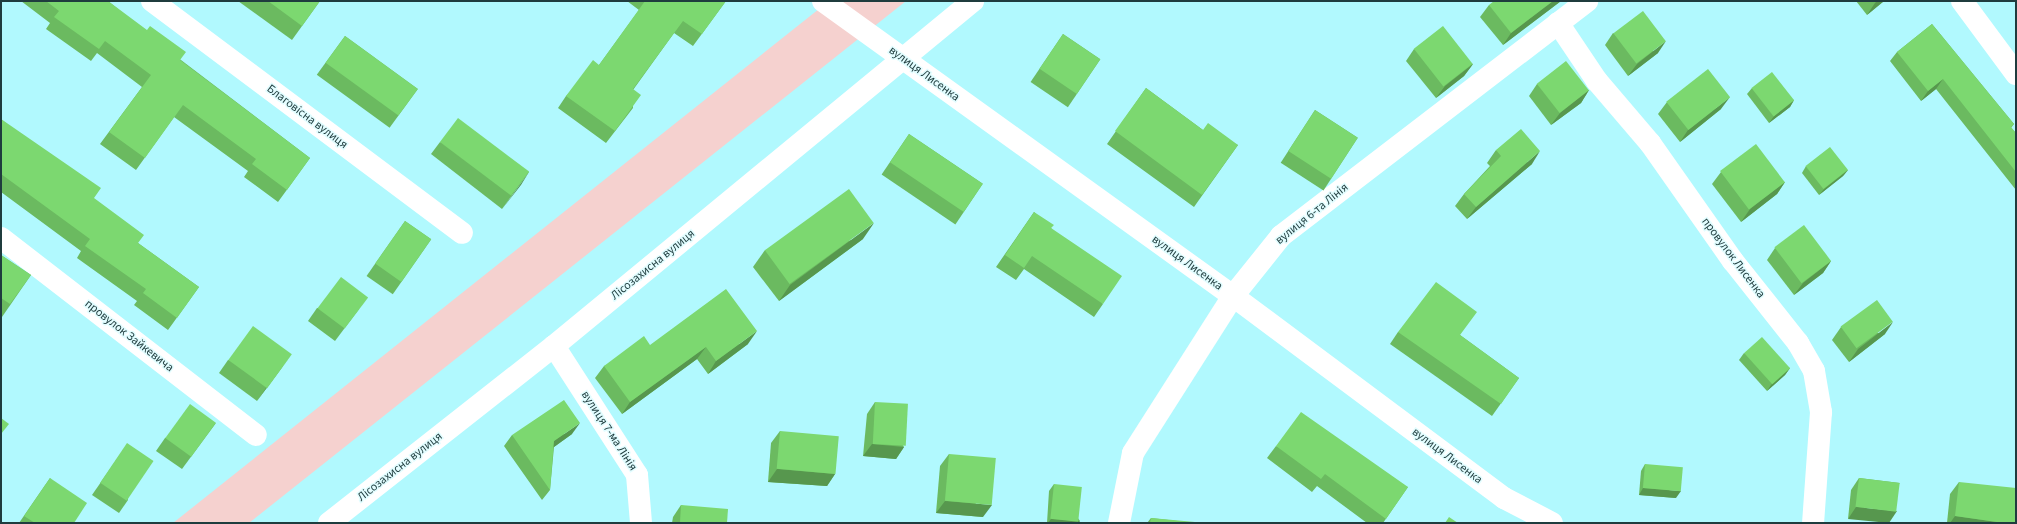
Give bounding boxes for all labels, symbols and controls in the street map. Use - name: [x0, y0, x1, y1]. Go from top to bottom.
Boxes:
- street label: вулиця Лисенка: [886, 43, 962, 105]
- street label: Благовісна вулиця: [264, 82, 350, 152]
- street label: вулиця 6-та Лінія: [1273, 180, 1351, 248]
- street label: провулок Лисенка: [1698, 215, 1768, 301]
- street label: Лісозахисна вулиця: [608, 227, 698, 303]
- street label: вулиця Лисенка: [1149, 232, 1225, 294]
- street label: провулок Зайкевича: [82, 297, 176, 375]
- street label: вулиця 7-ма Лінія: [578, 388, 640, 474]
- street label: вулиця Лисенка: [1409, 425, 1485, 487]
- street label: Лісозахисна вулиця: [355, 429, 445, 505]

